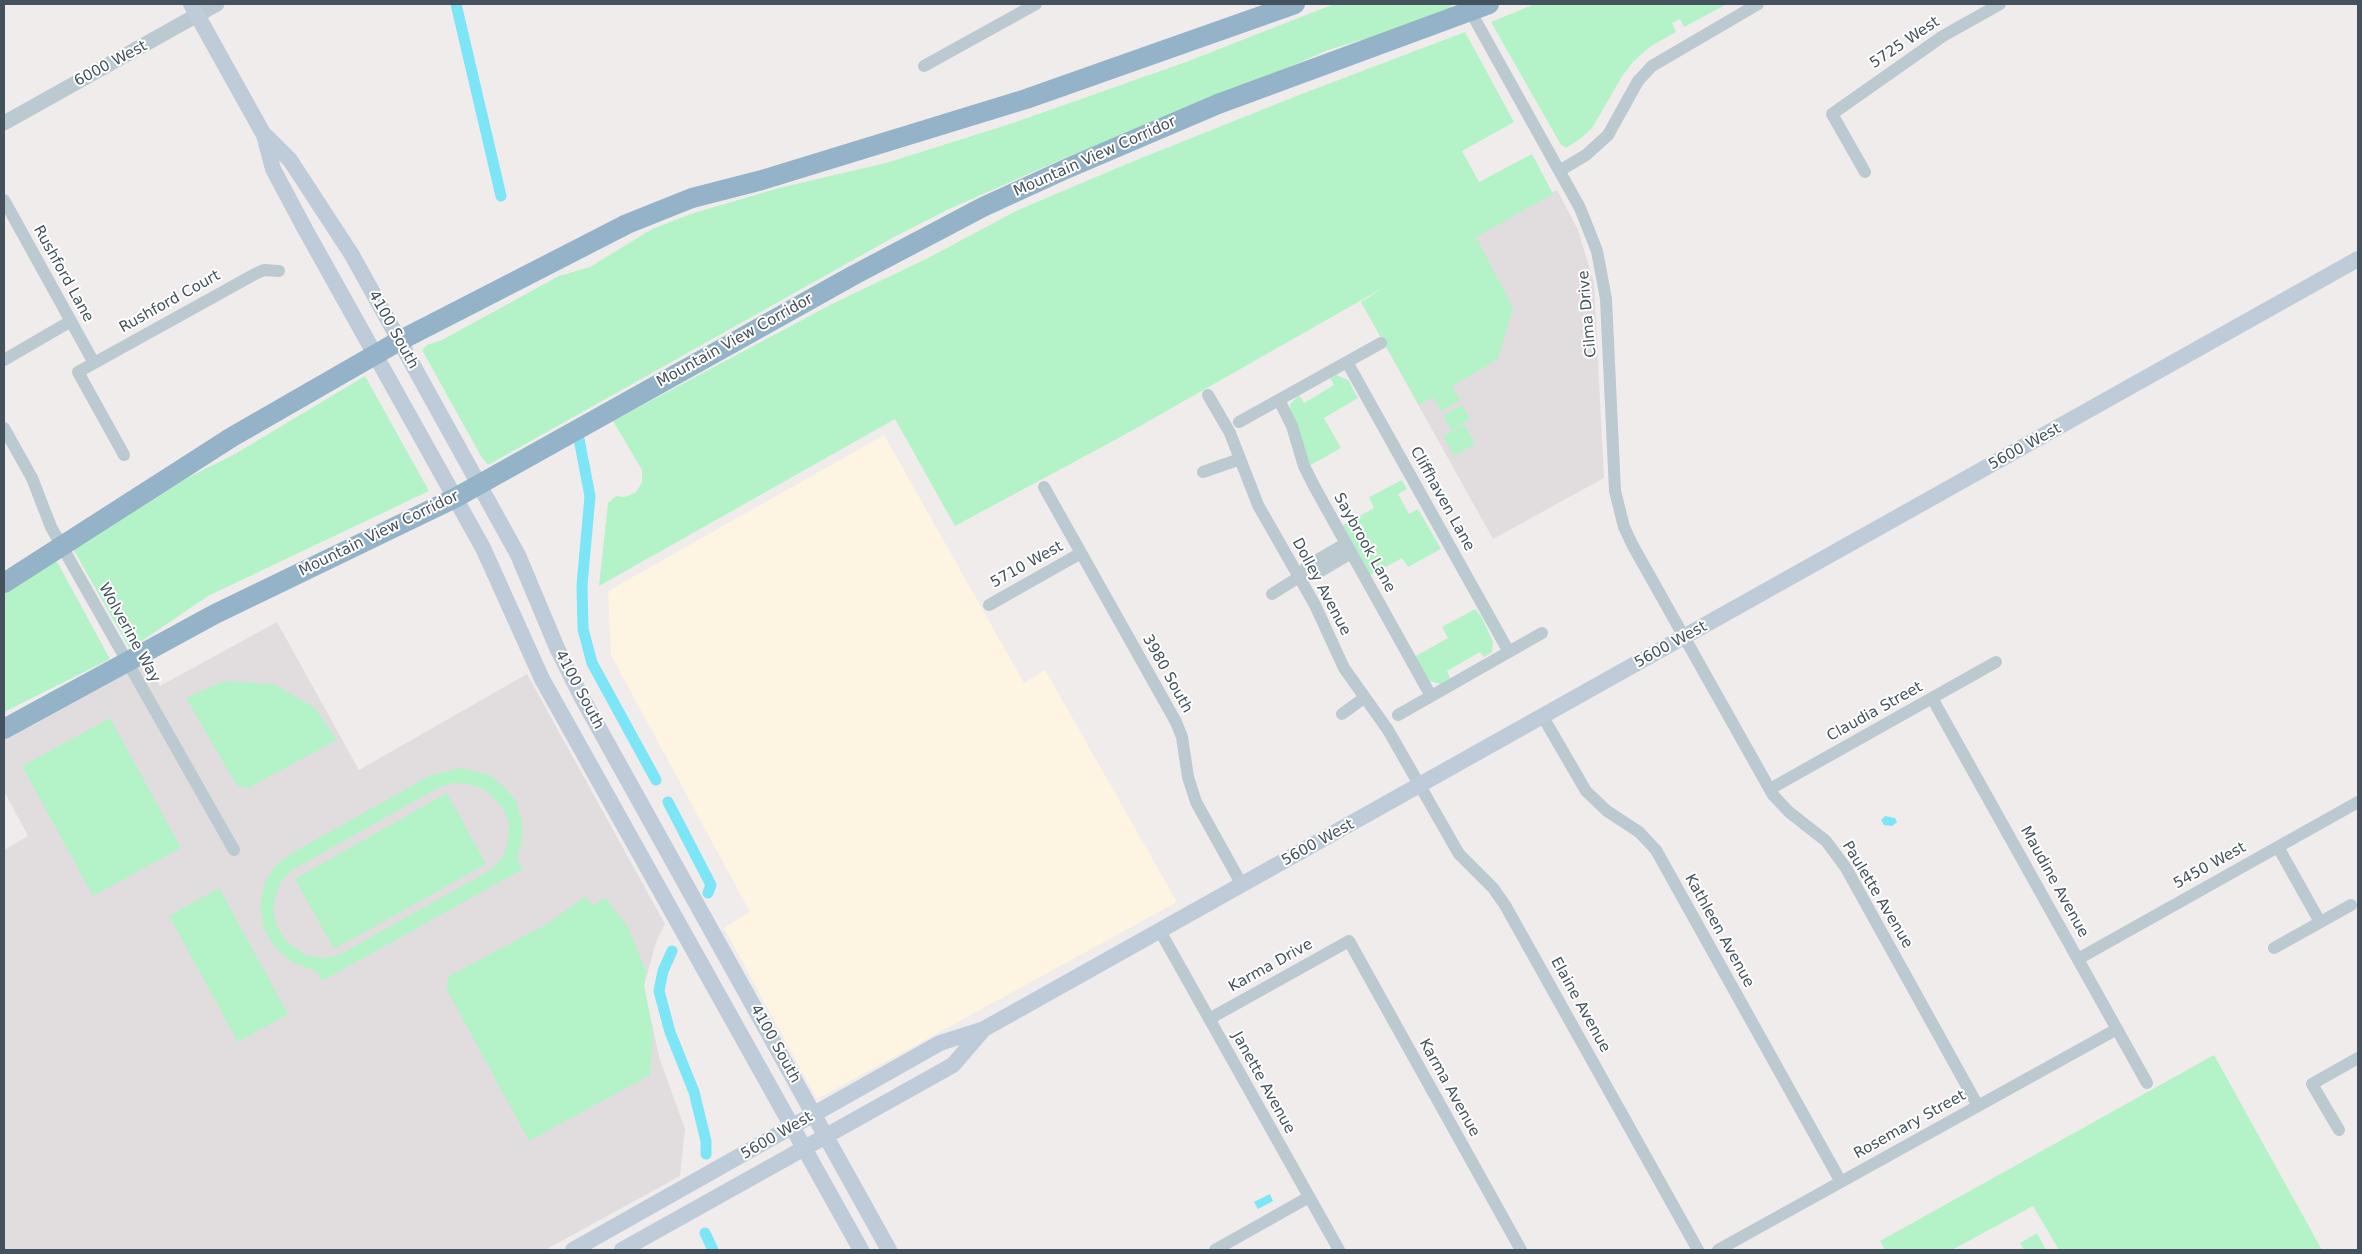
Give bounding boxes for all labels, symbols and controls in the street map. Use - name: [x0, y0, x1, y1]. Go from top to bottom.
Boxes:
- street label: 5725 West: [1867, 13, 1943, 73]
- street label: 6000 West: [72, 37, 150, 91]
- street label: Mountain View Corridor: [1011, 113, 1179, 201]
- street label: Rushford Lane: [29, 223, 97, 325]
- street label: Rushford Court: [116, 267, 224, 337]
- street label: Cilma Drive: [1575, 270, 1601, 358]
- street label: 4100 South: [364, 288, 422, 372]
- street label: Mountain View Corridor: [654, 291, 816, 391]
- street label: 5600 West: [1986, 420, 2064, 474]
- street label: Cliffhaven Lane: [1406, 444, 1478, 554]
- street label: Mountain View Corridor: [296, 487, 462, 581]
- street label: Saybrook Lane: [1329, 490, 1399, 596]
- street label: Dolley Avenue: [1288, 535, 1354, 639]
- street label: 5710 West: [988, 538, 1066, 592]
- street label: Wolverine Way: [94, 580, 164, 686]
- street label: 5600 West: [1632, 618, 1710, 672]
- street label: 3980 South: [1138, 632, 1196, 716]
- street label: 4100 South: [551, 648, 607, 732]
- street label: Claudia Street: [1824, 678, 1926, 746]
- street label: 5600 West: [1279, 816, 1357, 870]
- street label: Maudine Avenue: [2016, 823, 2092, 941]
- street label: Paulette Avenue: [1838, 838, 1916, 952]
- street label: 5450 West: [2171, 839, 2249, 893]
- street label: Kathleen Avenue: [1680, 871, 1758, 991]
- street label: Karma Drive: [1226, 936, 1316, 996]
- street label: Elaine Avenue: [1546, 954, 1614, 1056]
- street label: 4100 South: [746, 1002, 804, 1086]
- street label: Janette Avenue: [1228, 1029, 1298, 1137]
- street label: Karma Avenue: [1415, 1036, 1483, 1140]
- street label: Rosemary Street: [1851, 1087, 1969, 1163]
- street label: 5600 West: [738, 1108, 816, 1164]

